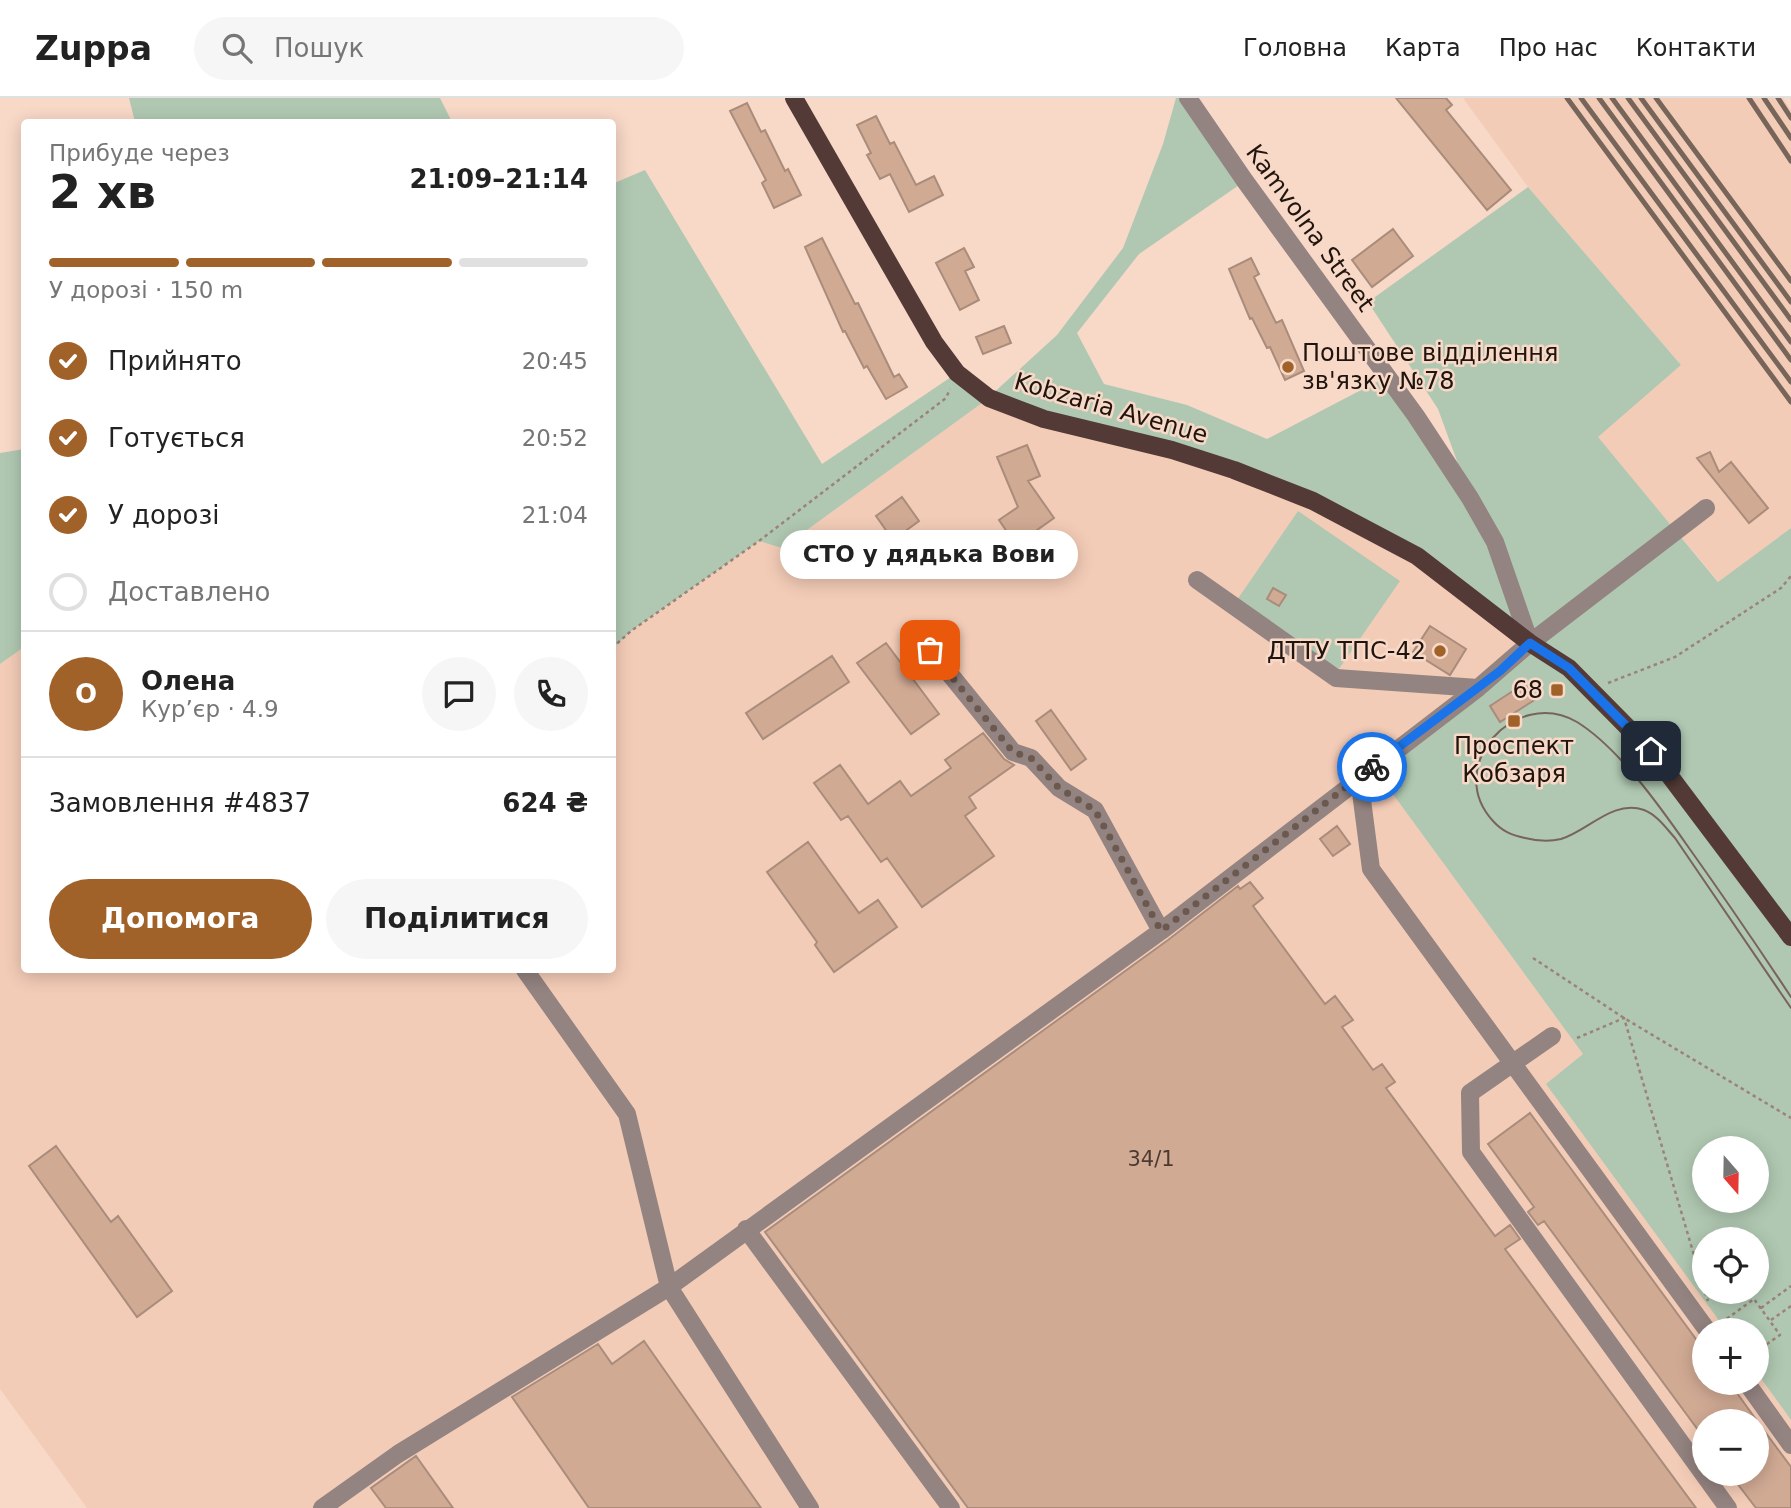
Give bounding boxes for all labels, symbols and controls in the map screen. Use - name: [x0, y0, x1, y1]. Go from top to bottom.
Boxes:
- search box: [194, 17, 684, 80]
- text: Zuppa: [35, 29, 152, 68]
- icon: search: [218, 29, 256, 67]
- text: Пошук: [274, 33, 364, 63]
- text: Головна: [1243, 34, 1347, 62]
- text: Карта: [1385, 34, 1461, 62]
- text: Про нас: [1499, 34, 1598, 62]
- text: Контакти: [1636, 34, 1756, 62]
- street label: Kamvolna Street: [1240, 139, 1380, 317]
- text: Прибуде через: [49, 140, 230, 166]
- text: 21:09–21:14: [409, 164, 588, 194]
- text: 2 хв: [49, 165, 156, 219]
- text: У дорозі · 150 m: [49, 277, 243, 303]
- place label: Поштове відділення зв'язку №78: [1302, 339, 1559, 395]
- icon: check: [49, 342, 87, 380]
- text: Прийнято: [108, 346, 242, 376]
- text: 20:45: [522, 348, 588, 374]
- marker: Поштове відділення зв'язку №78: [1280, 359, 1296, 375]
- street label: Kobzaria Avenue: [1011, 367, 1211, 449]
- icon: check: [49, 419, 87, 457]
- text: Готується: [108, 423, 245, 453]
- text: 20:52: [522, 425, 588, 451]
- icon: check: [49, 496, 87, 534]
- text: У дорозі: [108, 500, 219, 530]
- text: 21:04: [522, 502, 588, 528]
- callout: СТО у дядька Вови: [781, 531, 1079, 580]
- text: СТО у дядька Вови: [803, 541, 1055, 567]
- text: Доставлено: [108, 577, 270, 607]
- pin: [900, 620, 960, 680]
- icon: bag: [911, 631, 949, 669]
- place label: ДТТУ ТПС-42: [1267, 637, 1426, 665]
- marker: ДТТУ ТПС-42: [1432, 643, 1448, 659]
- button: chat: [422, 657, 496, 731]
- button: phone: [514, 657, 588, 731]
- text: Олена: [141, 666, 235, 696]
- place label: 68: [1512, 676, 1543, 704]
- text: О: [75, 679, 97, 709]
- marker: 68: [1549, 682, 1565, 698]
- text: Кур’єр · 4.9: [141, 696, 279, 722]
- marker: Проспект Кобзаря: [1506, 713, 1522, 729]
- pin: [1621, 721, 1681, 781]
- courier: [1337, 732, 1407, 802]
- place label: Проспект Кобзаря: [1454, 732, 1574, 788]
- icon: home: [1632, 732, 1670, 770]
- icon: bike: [1353, 748, 1391, 786]
- text: Замовлення #4837: [49, 788, 311, 818]
- text: 624 ₴: [502, 788, 588, 818]
- button: Допомога: [49, 879, 312, 959]
- button: Поділитися: [326, 879, 588, 959]
- north arrow: [1692, 1136, 1769, 1213]
- map controls: [1692, 1136, 1769, 1486]
- house number: 34/1: [1127, 1147, 1175, 1171]
- button: locate: [1692, 1227, 1769, 1304]
- button: +: [1692, 1318, 1769, 1395]
- button: −: [1692, 1409, 1769, 1486]

